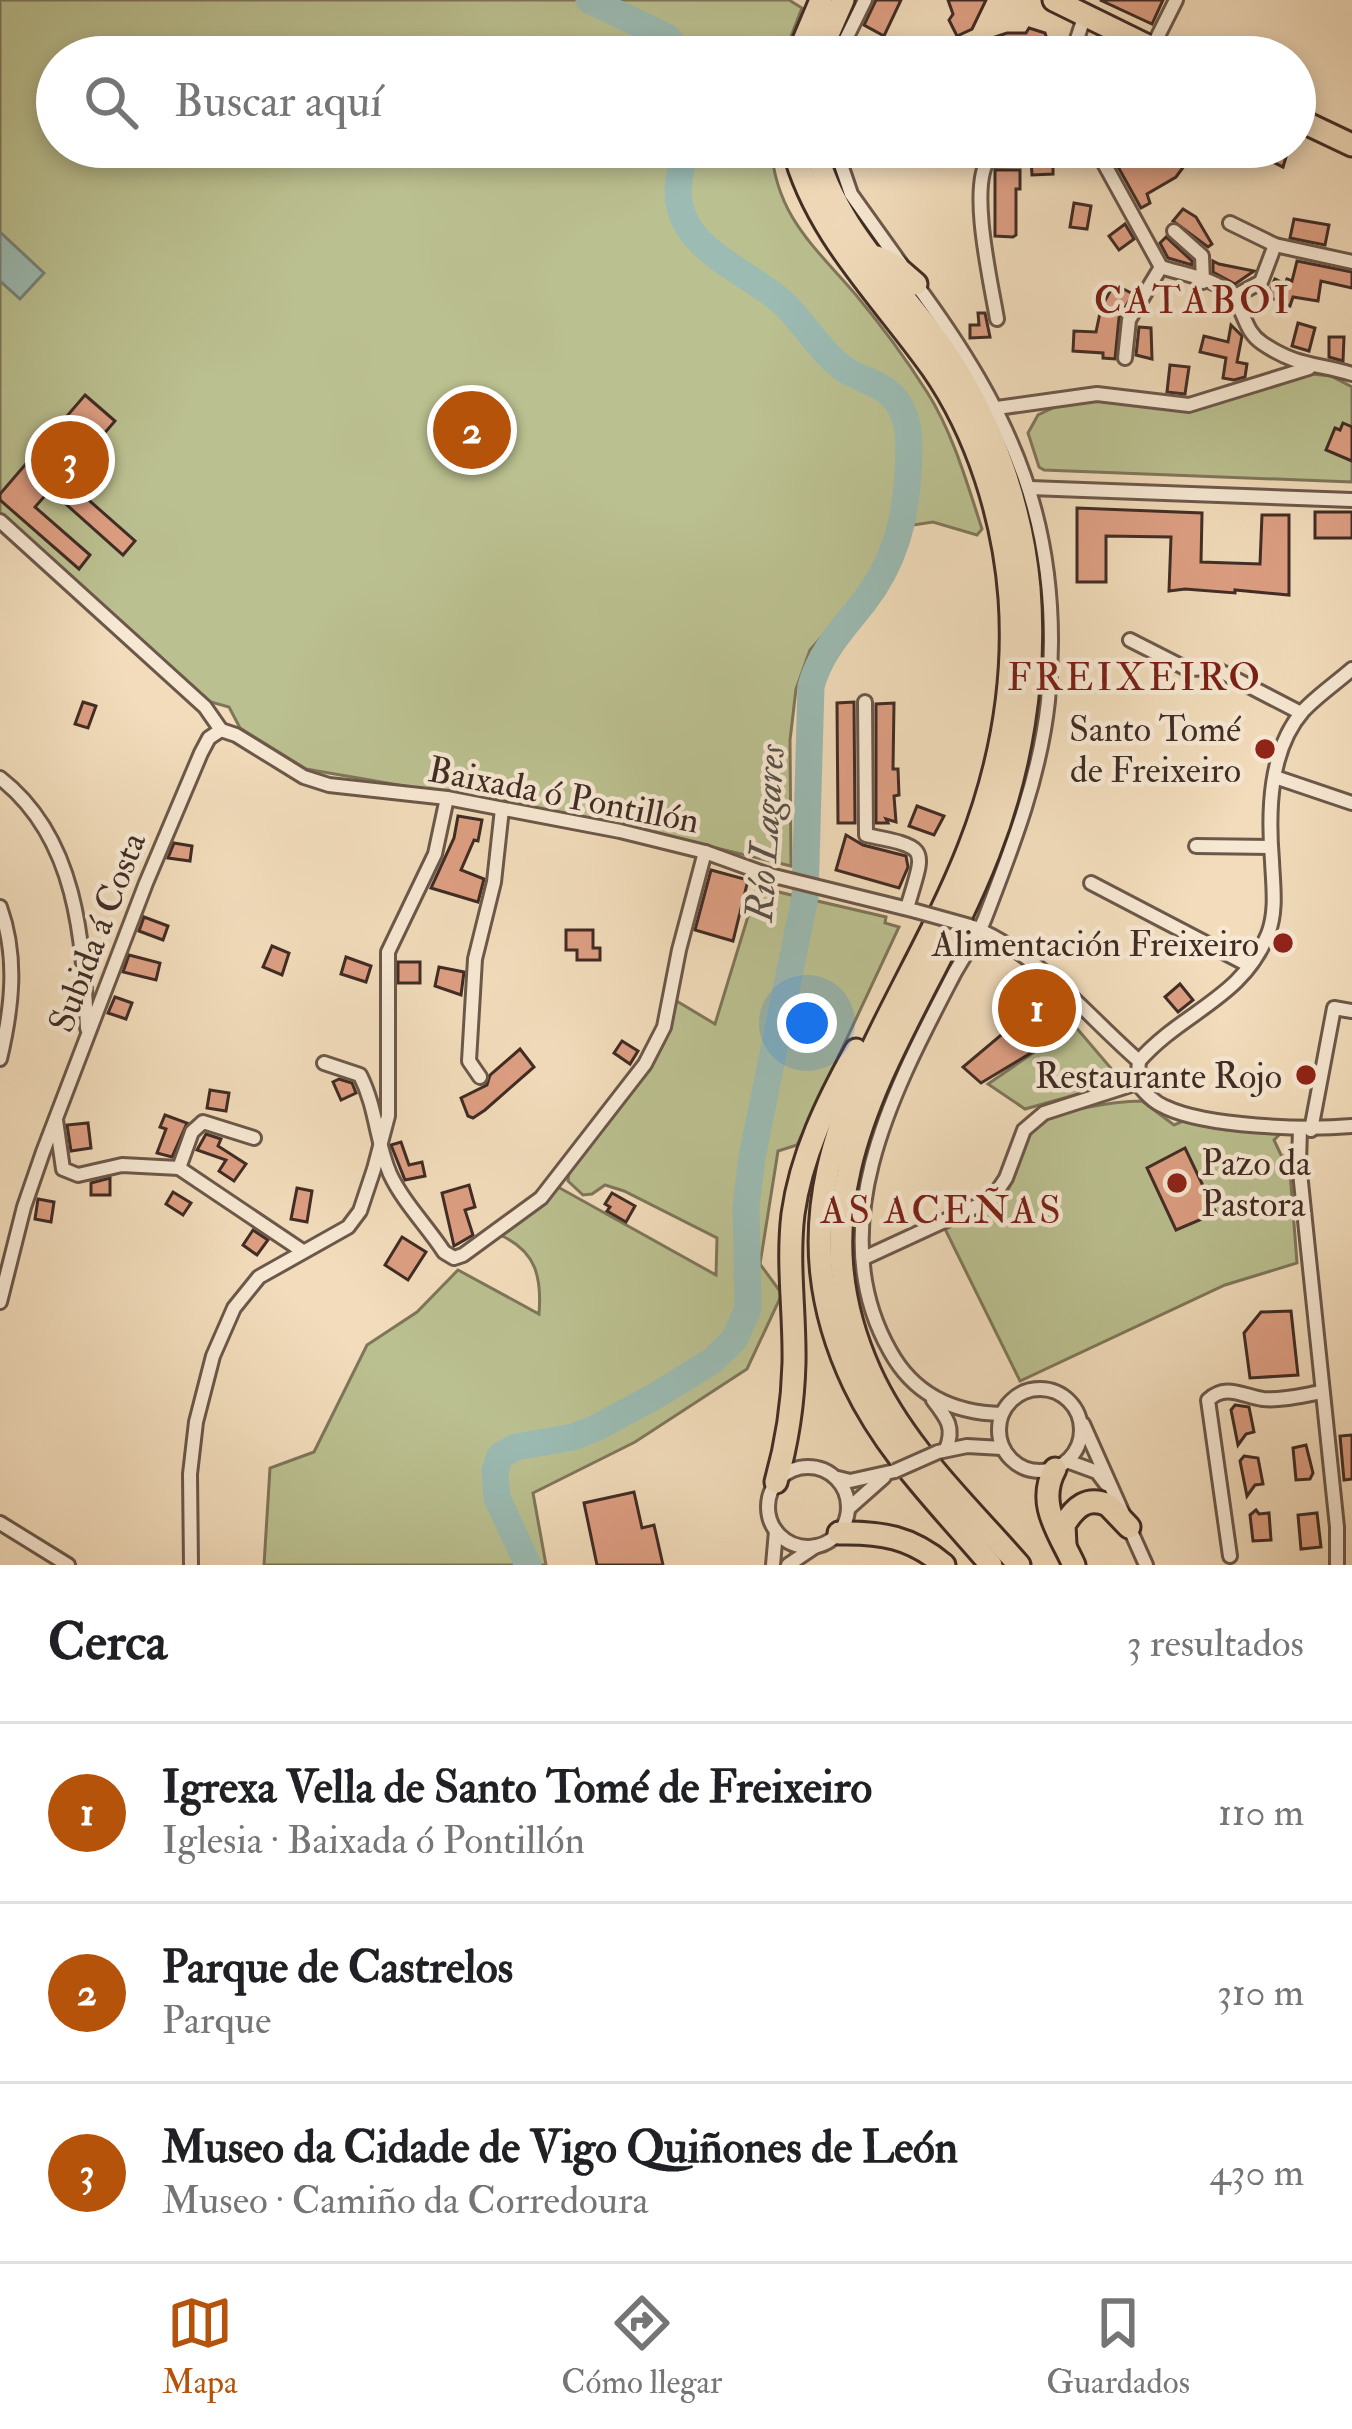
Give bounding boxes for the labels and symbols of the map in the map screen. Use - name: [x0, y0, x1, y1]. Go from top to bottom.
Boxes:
- district label: CATABOI: [1094, 276, 1292, 325]
- pin: 2: [433, 385, 511, 475]
- pin: 3: [31, 415, 109, 505]
- district label: FREIXEIRO: [1007, 653, 1263, 702]
- place label: Santo Tomé de Freixeiro: [1069, 707, 1242, 793]
- marker: Santo Tomé de Freixeiro: [1252, 736, 1278, 762]
- water label: Río Lagares: [735, 742, 796, 924]
- street label: Baixada ó Pontillón: [424, 747, 703, 844]
- street label: Subida á Costa: [39, 825, 157, 1039]
- place label: Alimentación Freixeiro: [931, 922, 1259, 967]
- marker: Alimentación Freixeiro: [1270, 930, 1296, 956]
- pin: 1: [998, 963, 1076, 1053]
- your location: [777, 993, 837, 1053]
- place label: Restaurante Rojo: [1035, 1054, 1282, 1099]
- marker: Restaurante Rojo: [1293, 1062, 1319, 1088]
- place label: Pazo da Pastora: [1201, 1141, 1312, 1227]
- marker: Pazo da Pastora: [1164, 1170, 1190, 1196]
- district label: AS ACEÑAS: [819, 1186, 1064, 1235]

